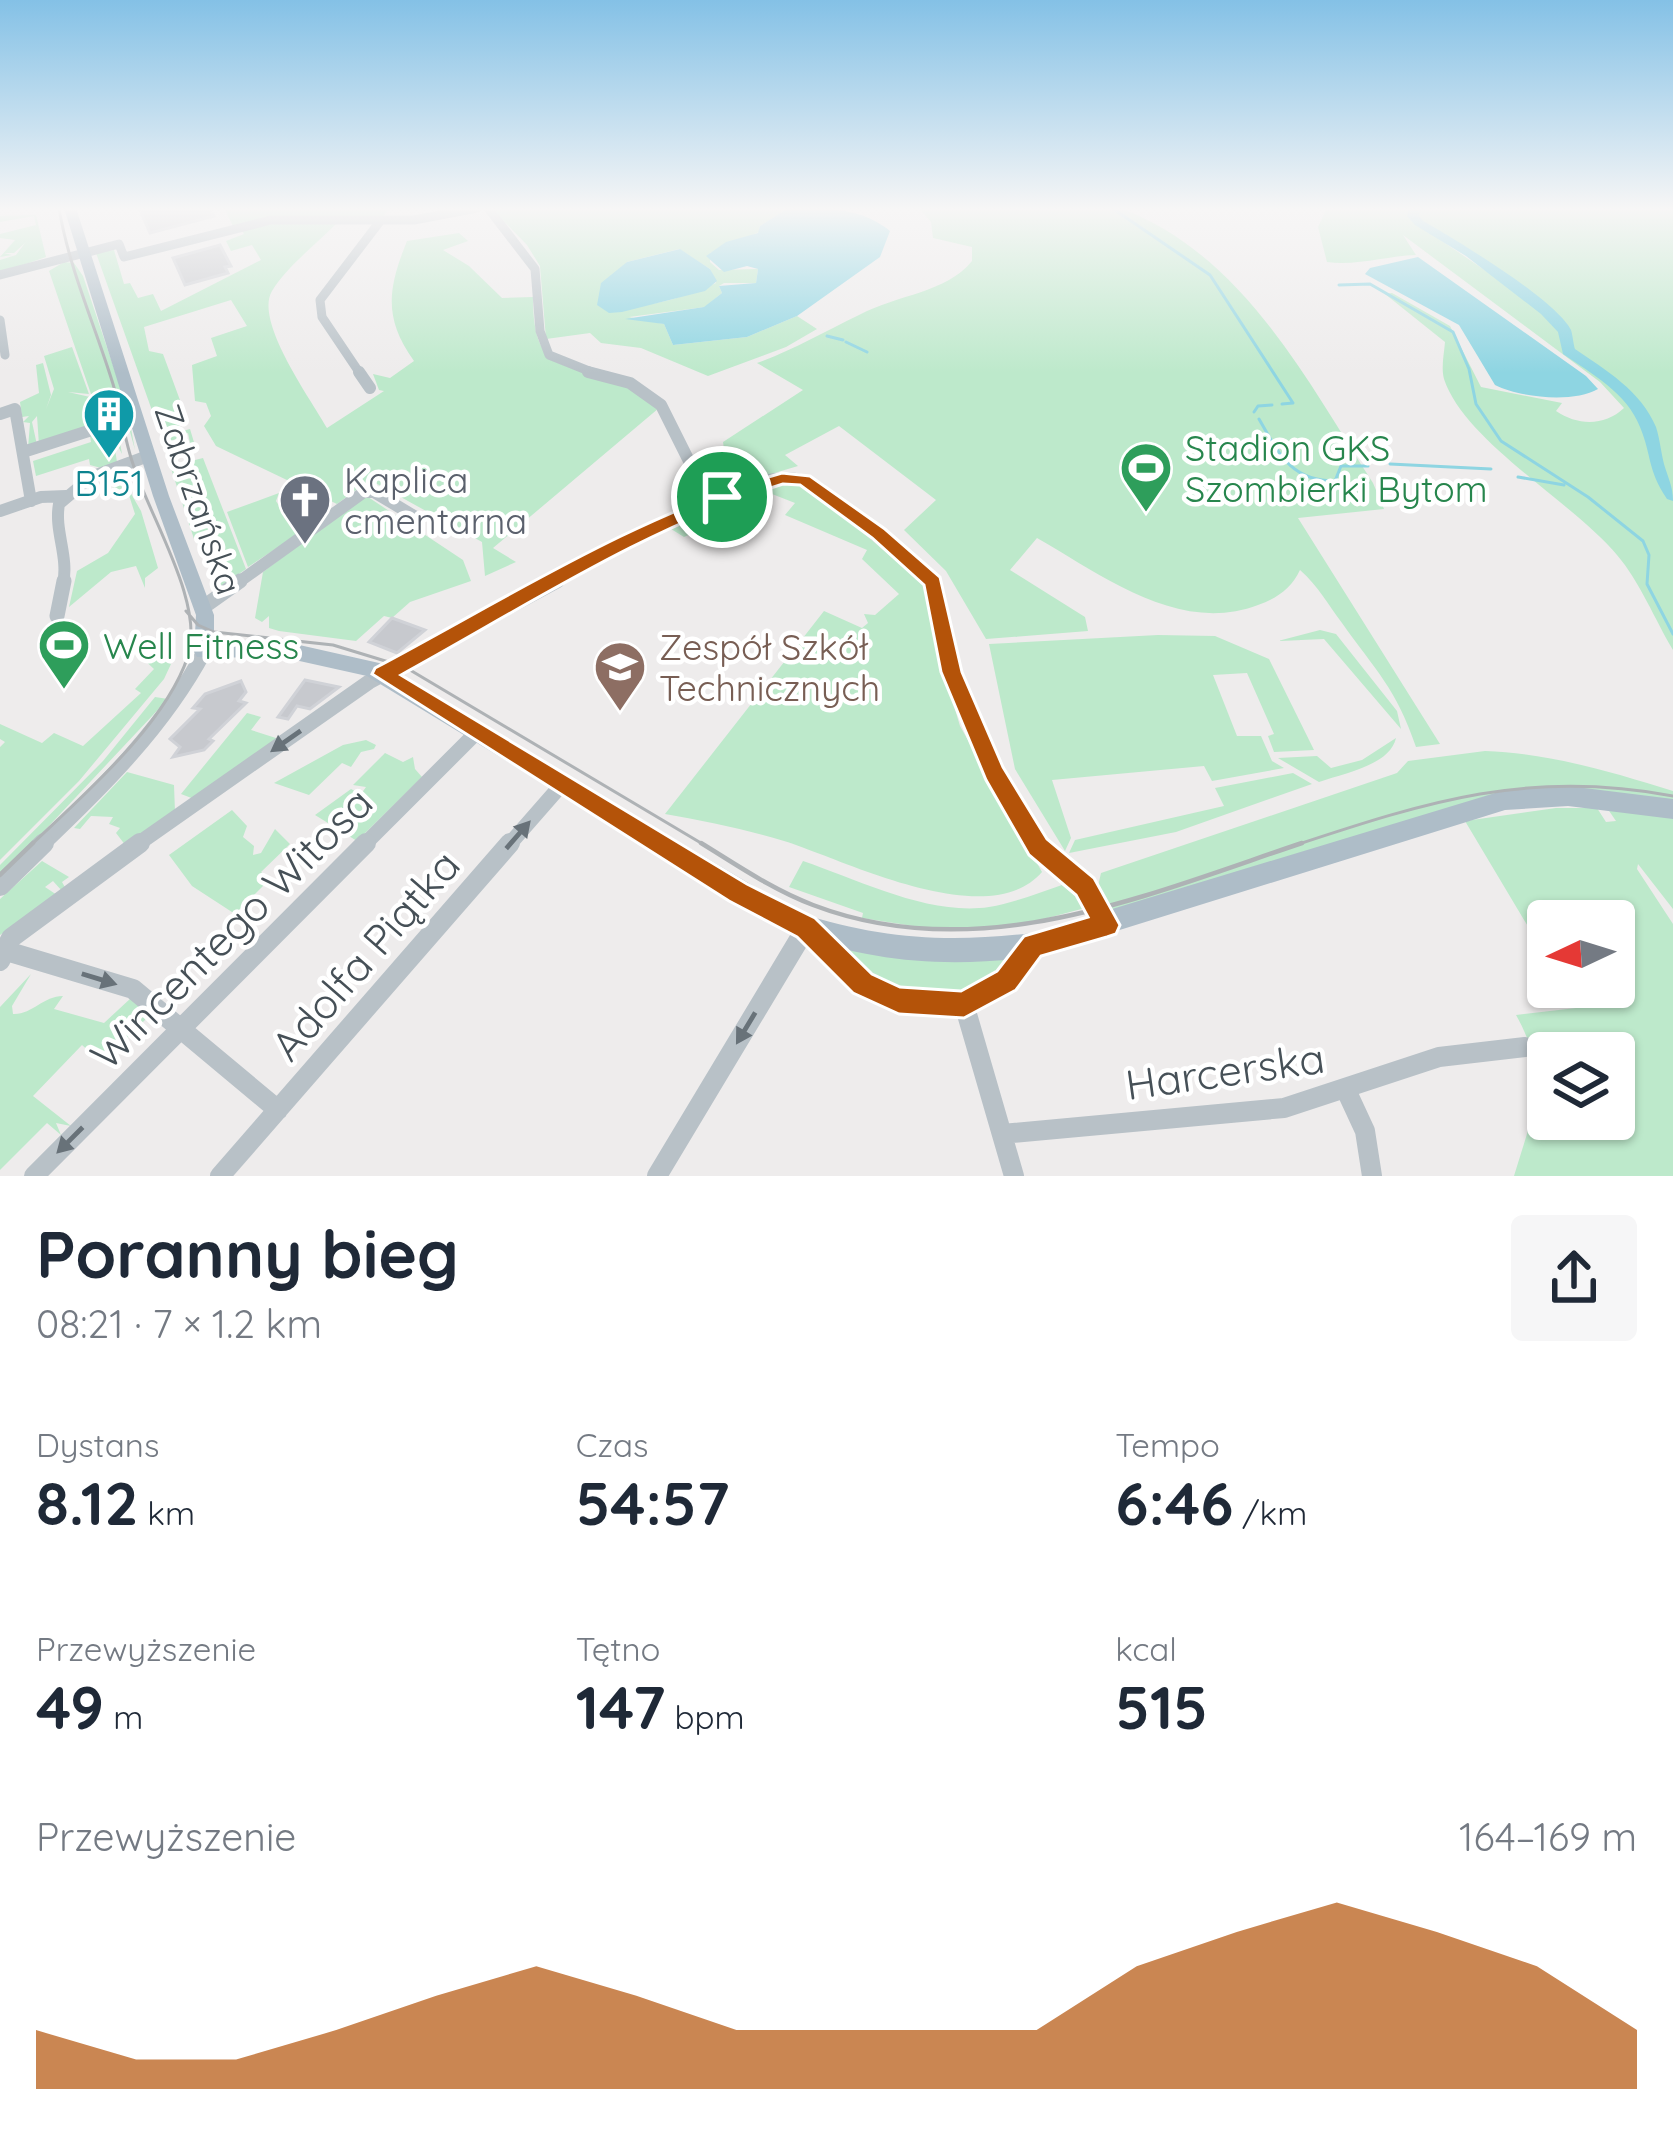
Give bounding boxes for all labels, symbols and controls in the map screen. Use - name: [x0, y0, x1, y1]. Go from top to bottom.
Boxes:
- building icon: B151: [81, 386, 137, 460]
- street label: Zabrzańska: [145, 398, 253, 600]
- place label: Stadion GKS Szombierki Bytom: [1185, 425, 1488, 511]
- sports icon: Stadion GKS Szombierki Bytom: [1118, 440, 1174, 514]
- pin: [671, 446, 773, 548]
- place label: Kaplica cmentarna: [344, 457, 527, 543]
- place label: B151: [74, 460, 144, 505]
- icon: arrive: [689, 464, 755, 530]
- church icon: Kaplica cmentarna: [277, 472, 333, 546]
- sports icon: Well Fitness: [36, 617, 92, 691]
- place label: Well Fitness: [103, 623, 299, 668]
- place label: Zespół Szkół Technicznych: [659, 624, 880, 710]
- school or university icon: Zespół Szkół Technicznych: [592, 639, 648, 713]
- one-way arrow: [270, 729, 303, 752]
- street label: Wincentego Witosa: [79, 776, 383, 1080]
- one-way arrow: [504, 820, 531, 849]
- street label: Adolfa Piątka: [259, 839, 471, 1071]
- north arrow: [1527, 900, 1635, 1008]
- map controls: [1527, 900, 1635, 1140]
- one-way arrow: [81, 971, 117, 989]
- one-way arrow: [736, 1011, 757, 1045]
- street label: Harcerska: [1122, 1031, 1328, 1111]
- button: layers: [1527, 1032, 1635, 1140]
- one-way arrow: [56, 1126, 84, 1154]
- text: Poranny bieg: [36, 1212, 459, 1295]
- button: share: [1511, 1215, 1637, 1341]
- text: 08:21 · 7 × 1.2 km: [36, 1299, 322, 1348]
- text: Dystans: [36, 1424, 159, 1465]
- text: Czas: [576, 1424, 649, 1465]
- text: Tempo: [1115, 1424, 1220, 1465]
- text: 8.12: [36, 1465, 138, 1540]
- text: 54:57: [576, 1465, 729, 1540]
- text: 6:46: [1115, 1465, 1233, 1540]
- text: km: [138, 1492, 195, 1533]
- text: /km: [1233, 1492, 1307, 1533]
- text: Przewyższenie: [36, 1628, 256, 1669]
- text: Tętno: [576, 1628, 660, 1669]
- text: kcal: [1115, 1628, 1177, 1669]
- text: 49: [36, 1669, 104, 1744]
- text: 147: [576, 1669, 665, 1744]
- text: 515: [1115, 1669, 1208, 1744]
- text: m: [104, 1696, 143, 1737]
- text: bpm: [665, 1696, 745, 1737]
- text: Przewyższenie: [36, 1812, 296, 1861]
- text: 164–169 m: [1459, 1812, 1637, 1861]

